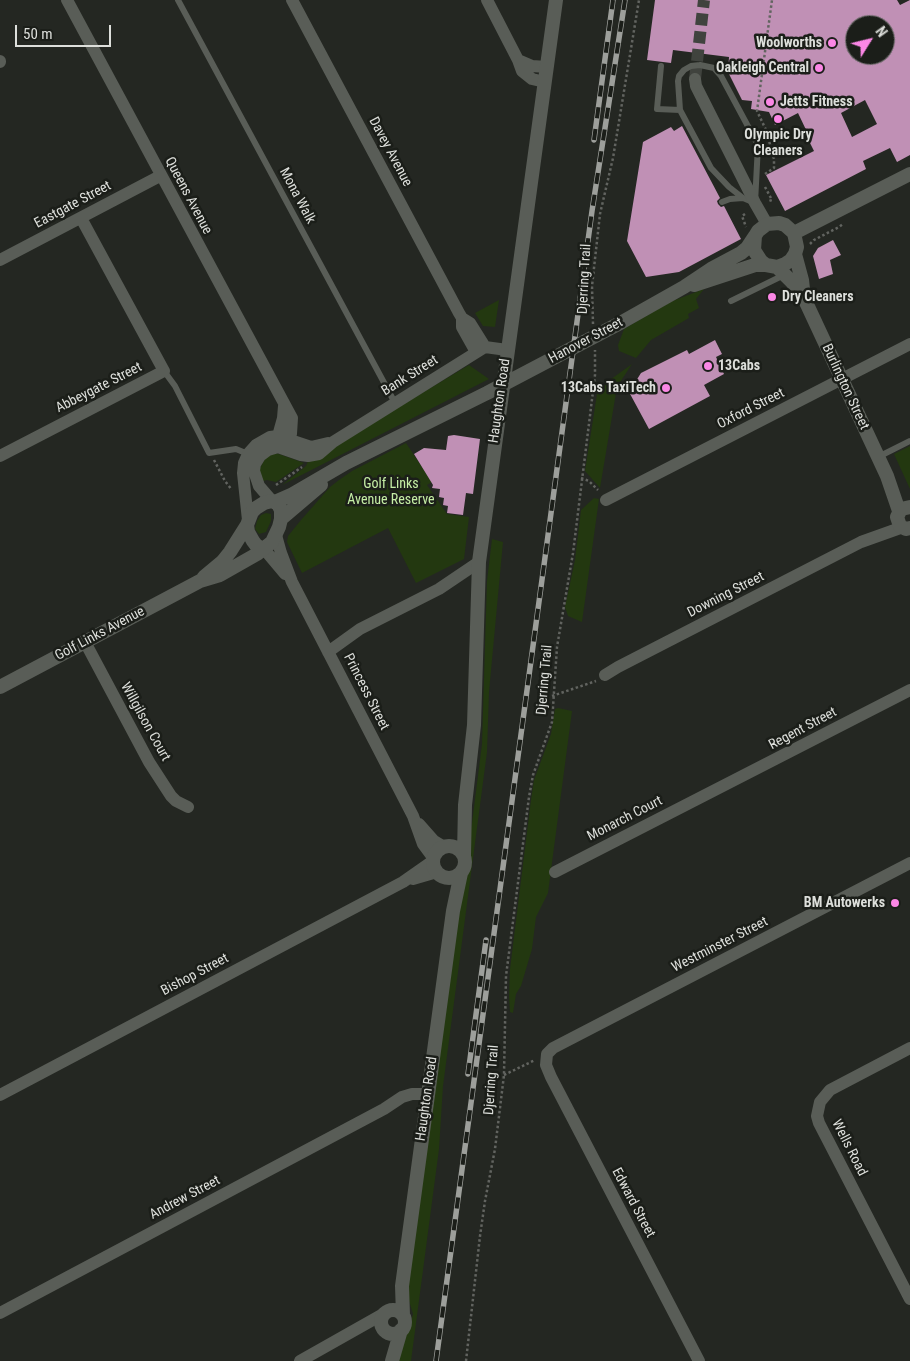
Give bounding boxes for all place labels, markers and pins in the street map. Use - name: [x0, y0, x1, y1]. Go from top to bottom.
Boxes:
- place label: Woolworths: [756, 35, 822, 51]
- marker: Woolworths: [826, 37, 838, 49]
- place label: Oakleigh Central: [716, 60, 809, 76]
- marker: Oakleigh Central: [813, 62, 825, 74]
- place label: Jetts Fitness: [780, 94, 853, 110]
- marker: Jetts Fitness: [764, 96, 776, 108]
- marker: Olympic Dry Cleaners: [772, 113, 784, 125]
- place label: Olympic Dry Cleaners: [744, 127, 812, 160]
- place label: Dry Cleaners: [782, 289, 854, 305]
- marker: Dry Cleaners: [766, 291, 778, 303]
- place label: 13Cabs: [718, 358, 760, 374]
- marker: 13Cabs: [702, 360, 714, 372]
- place label: 13Cabs TaxiTech: [561, 380, 656, 396]
- marker: 13Cabs TaxiTech: [660, 382, 672, 394]
- place label: BM Autowerks: [804, 895, 885, 911]
- marker: BM Autowerks: [889, 897, 901, 909]

